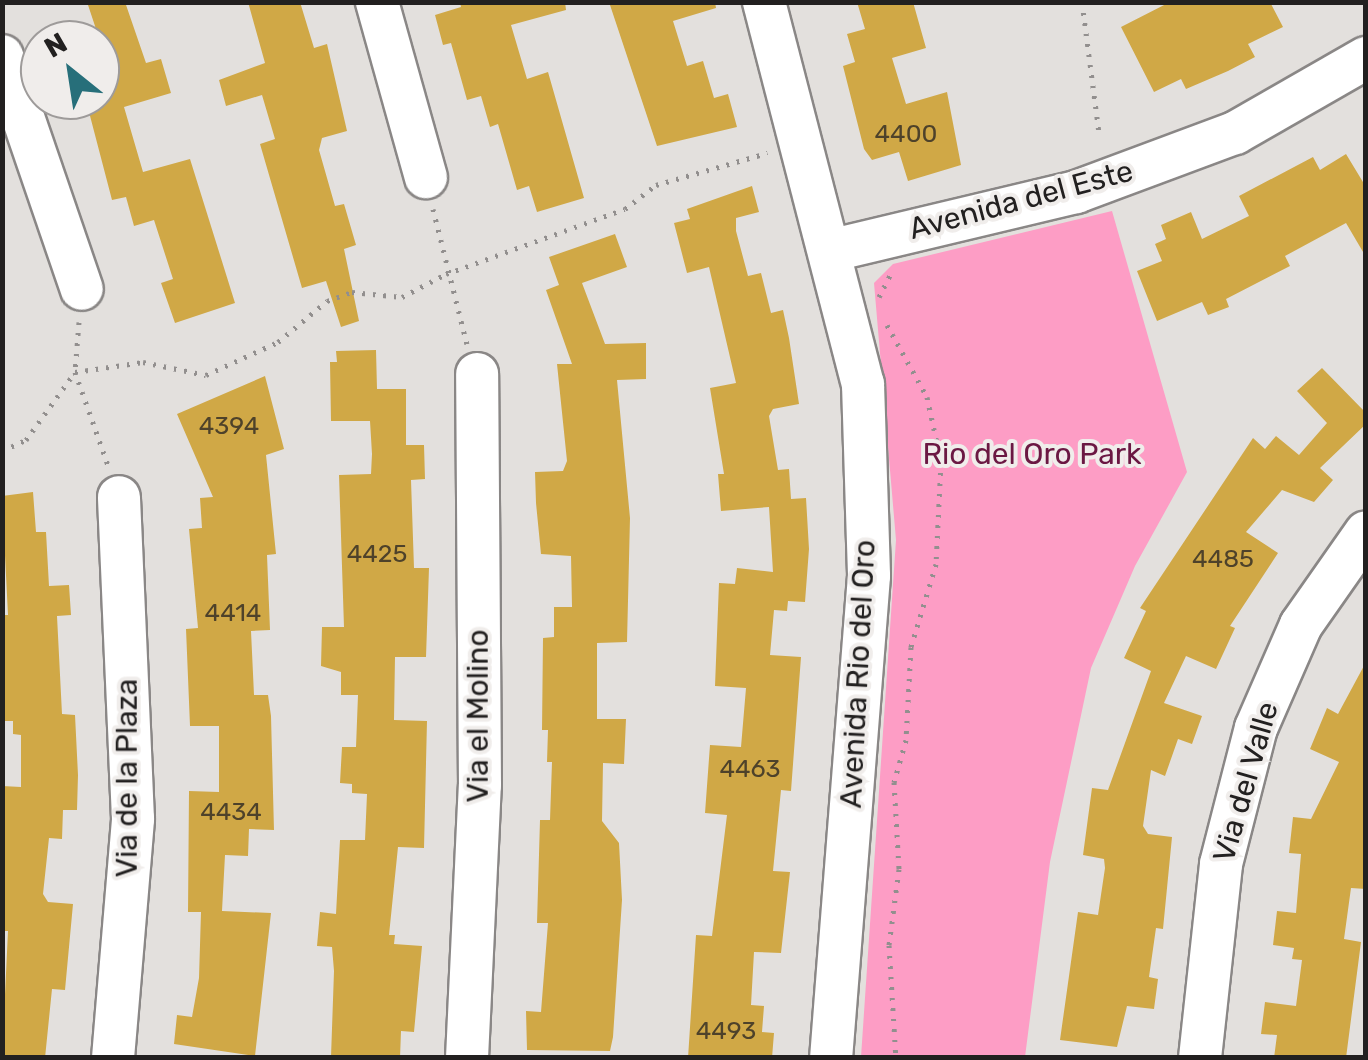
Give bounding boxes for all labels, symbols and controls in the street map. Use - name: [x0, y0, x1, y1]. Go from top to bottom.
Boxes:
- north arrow: [20, 20, 120, 120]
- text: N: [39, 26, 73, 65]
- house number: 4400: [875, 119, 937, 149]
- street label: Avenida del Este: [905, 153, 1137, 247]
- house number: 4394: [199, 411, 259, 441]
- park label: Rio del Oro Park: [922, 436, 1142, 472]
- house number: 4425: [347, 539, 407, 569]
- street label: Avenida Rio del Oro: [833, 539, 883, 809]
- house number: 4485: [1192, 544, 1254, 574]
- house number: 4414: [205, 598, 261, 628]
- street label: Via el Molino: [460, 629, 496, 803]
- street label: Via de la Plaza: [109, 679, 145, 877]
- street label: Via del Valle: [1206, 697, 1286, 867]
- house number: 4463: [719, 754, 781, 784]
- house number: 4434: [200, 797, 262, 827]
- house number: 4493: [696, 1016, 756, 1046]

